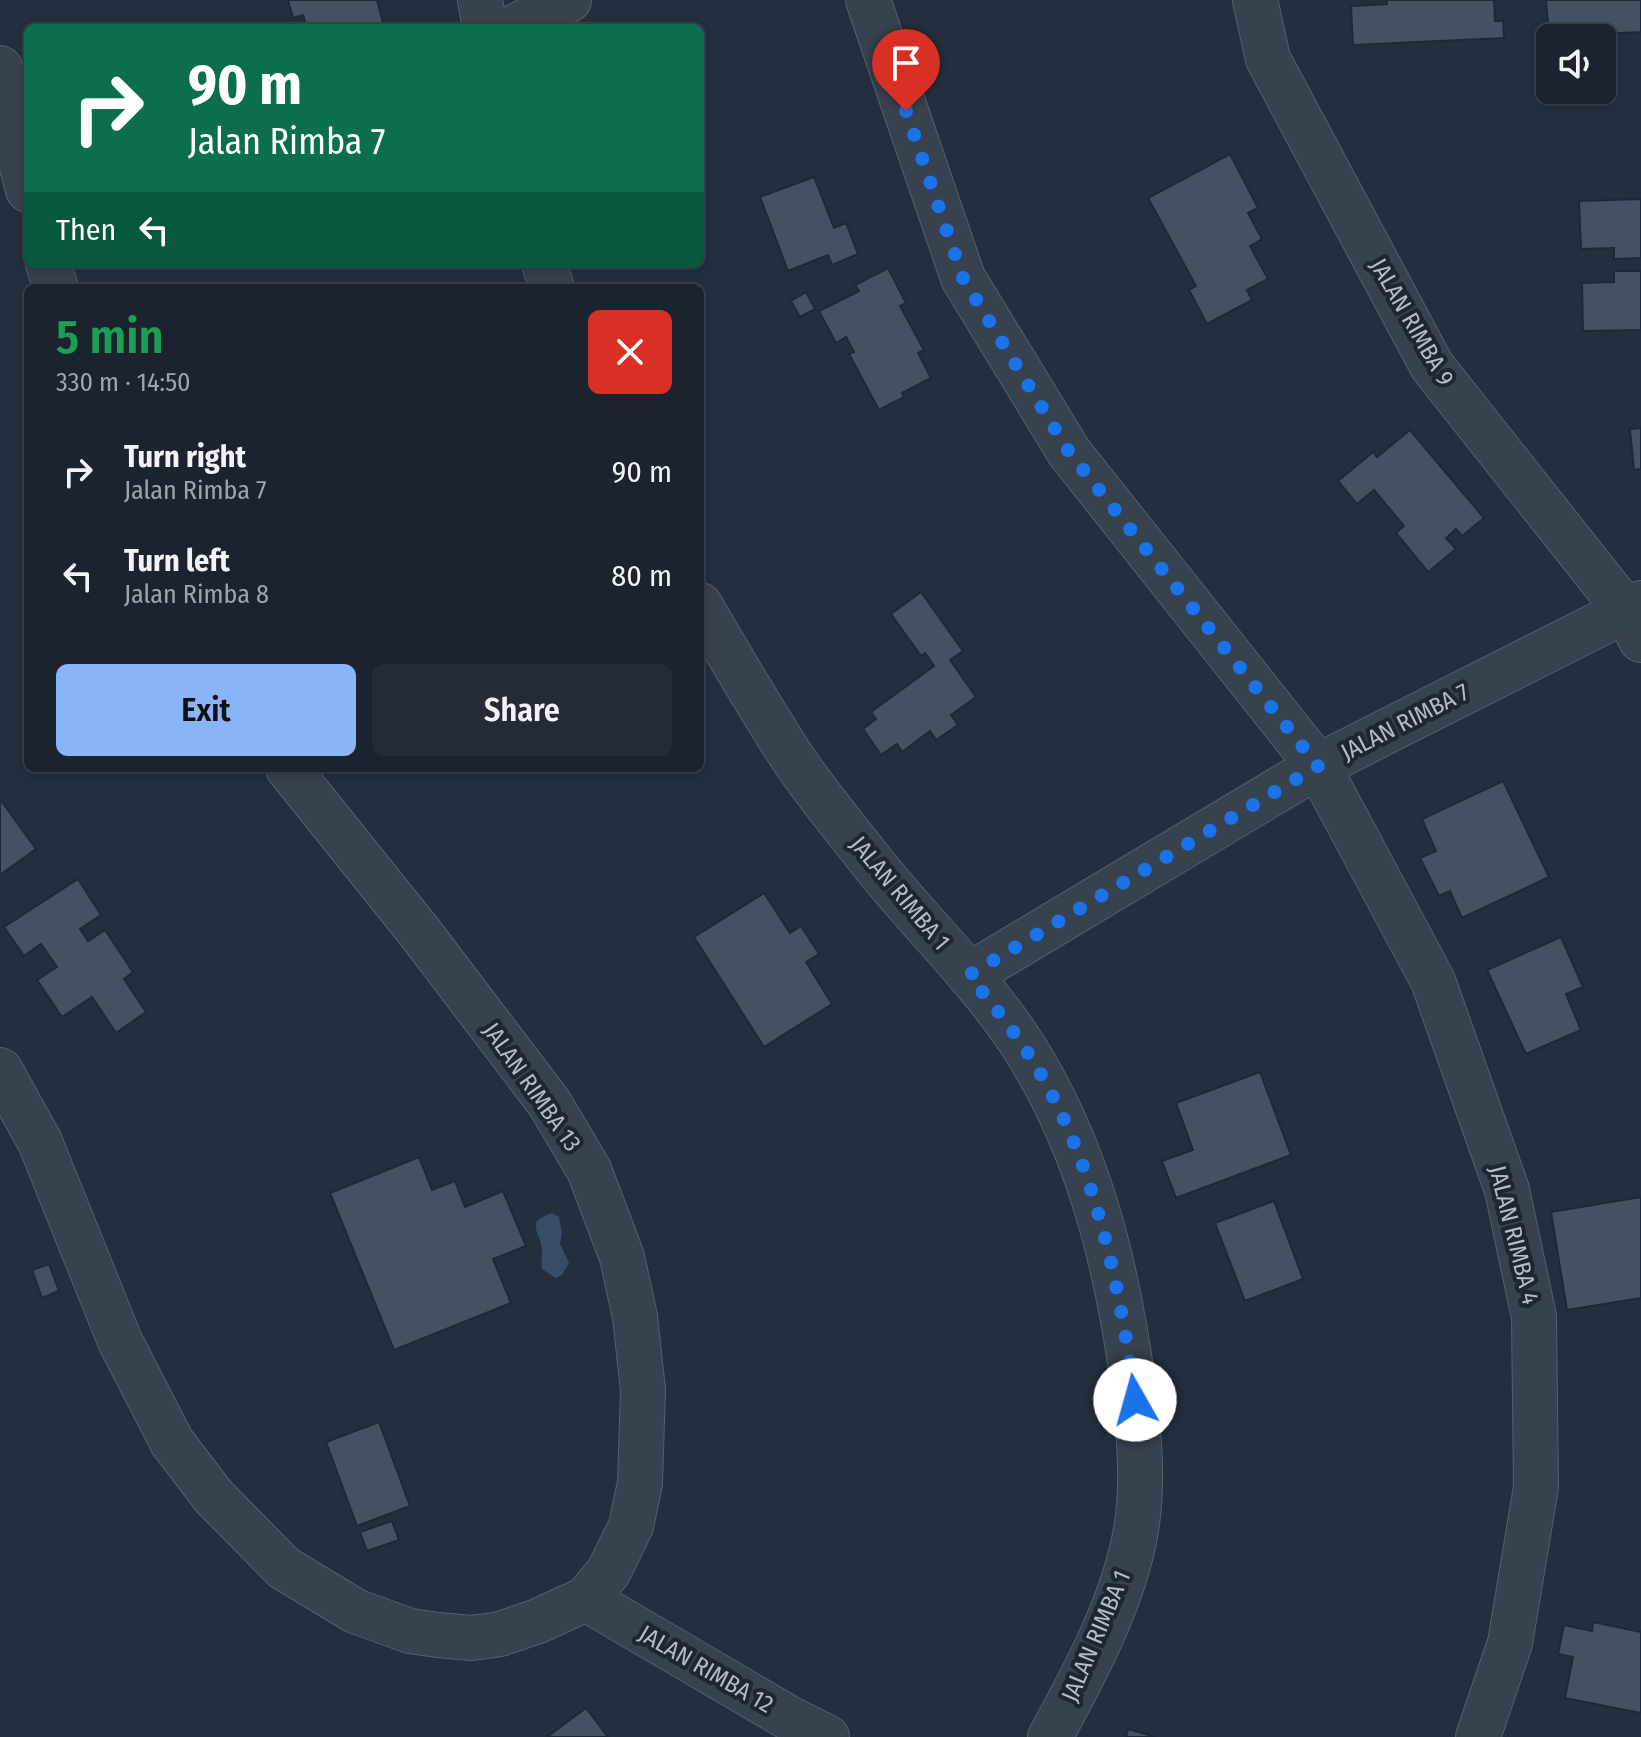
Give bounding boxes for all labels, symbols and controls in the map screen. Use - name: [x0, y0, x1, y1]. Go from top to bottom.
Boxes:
- map controls: [1536, 24, 1616, 104]
- button: sound: [1536, 24, 1616, 104]
- pin: [872, 29, 940, 111]
- icon: arrive: [884, 41, 928, 85]
- text: 90 m: [188, 52, 302, 119]
- icon: right: [56, 56, 160, 160]
- text: Jalan Rimba 7: [188, 120, 385, 164]
- icon: left: [132, 208, 176, 252]
- text: Then: [56, 212, 116, 248]
- street label: JALAN RIMBA 9: [1364, 254, 1460, 390]
- text: 5 min: [56, 308, 164, 366]
- button: close: [588, 310, 672, 394]
- text: 330 m · 14:50: [56, 367, 191, 398]
- text: Turn right: [124, 439, 246, 475]
- icon: right: [56, 450, 100, 494]
- text: 90 m: [612, 454, 672, 490]
- text: Jalan Rimba 7: [124, 475, 267, 506]
- text: Turn left: [124, 543, 230, 579]
- icon: left: [56, 554, 100, 598]
- text: 80 m: [611, 558, 672, 594]
- text: Jalan Rimba 8: [124, 579, 269, 610]
- button: Exit: [56, 664, 356, 756]
- button: Share: [372, 664, 672, 756]
- street label: JALAN RIMBA 7: [1336, 678, 1474, 766]
- street label: JALAN RIMBA 1: [844, 830, 956, 956]
- street label: JALAN RIMBA 13: [477, 1017, 587, 1157]
- street label: JALAN RIMBA 4: [1483, 1163, 1545, 1307]
- position arrow: [1093, 1358, 1177, 1442]
- street label: JALAN RIMBA 1: [1056, 1566, 1136, 1706]
- street label: JALAN RIMBA 12: [634, 1619, 778, 1719]

